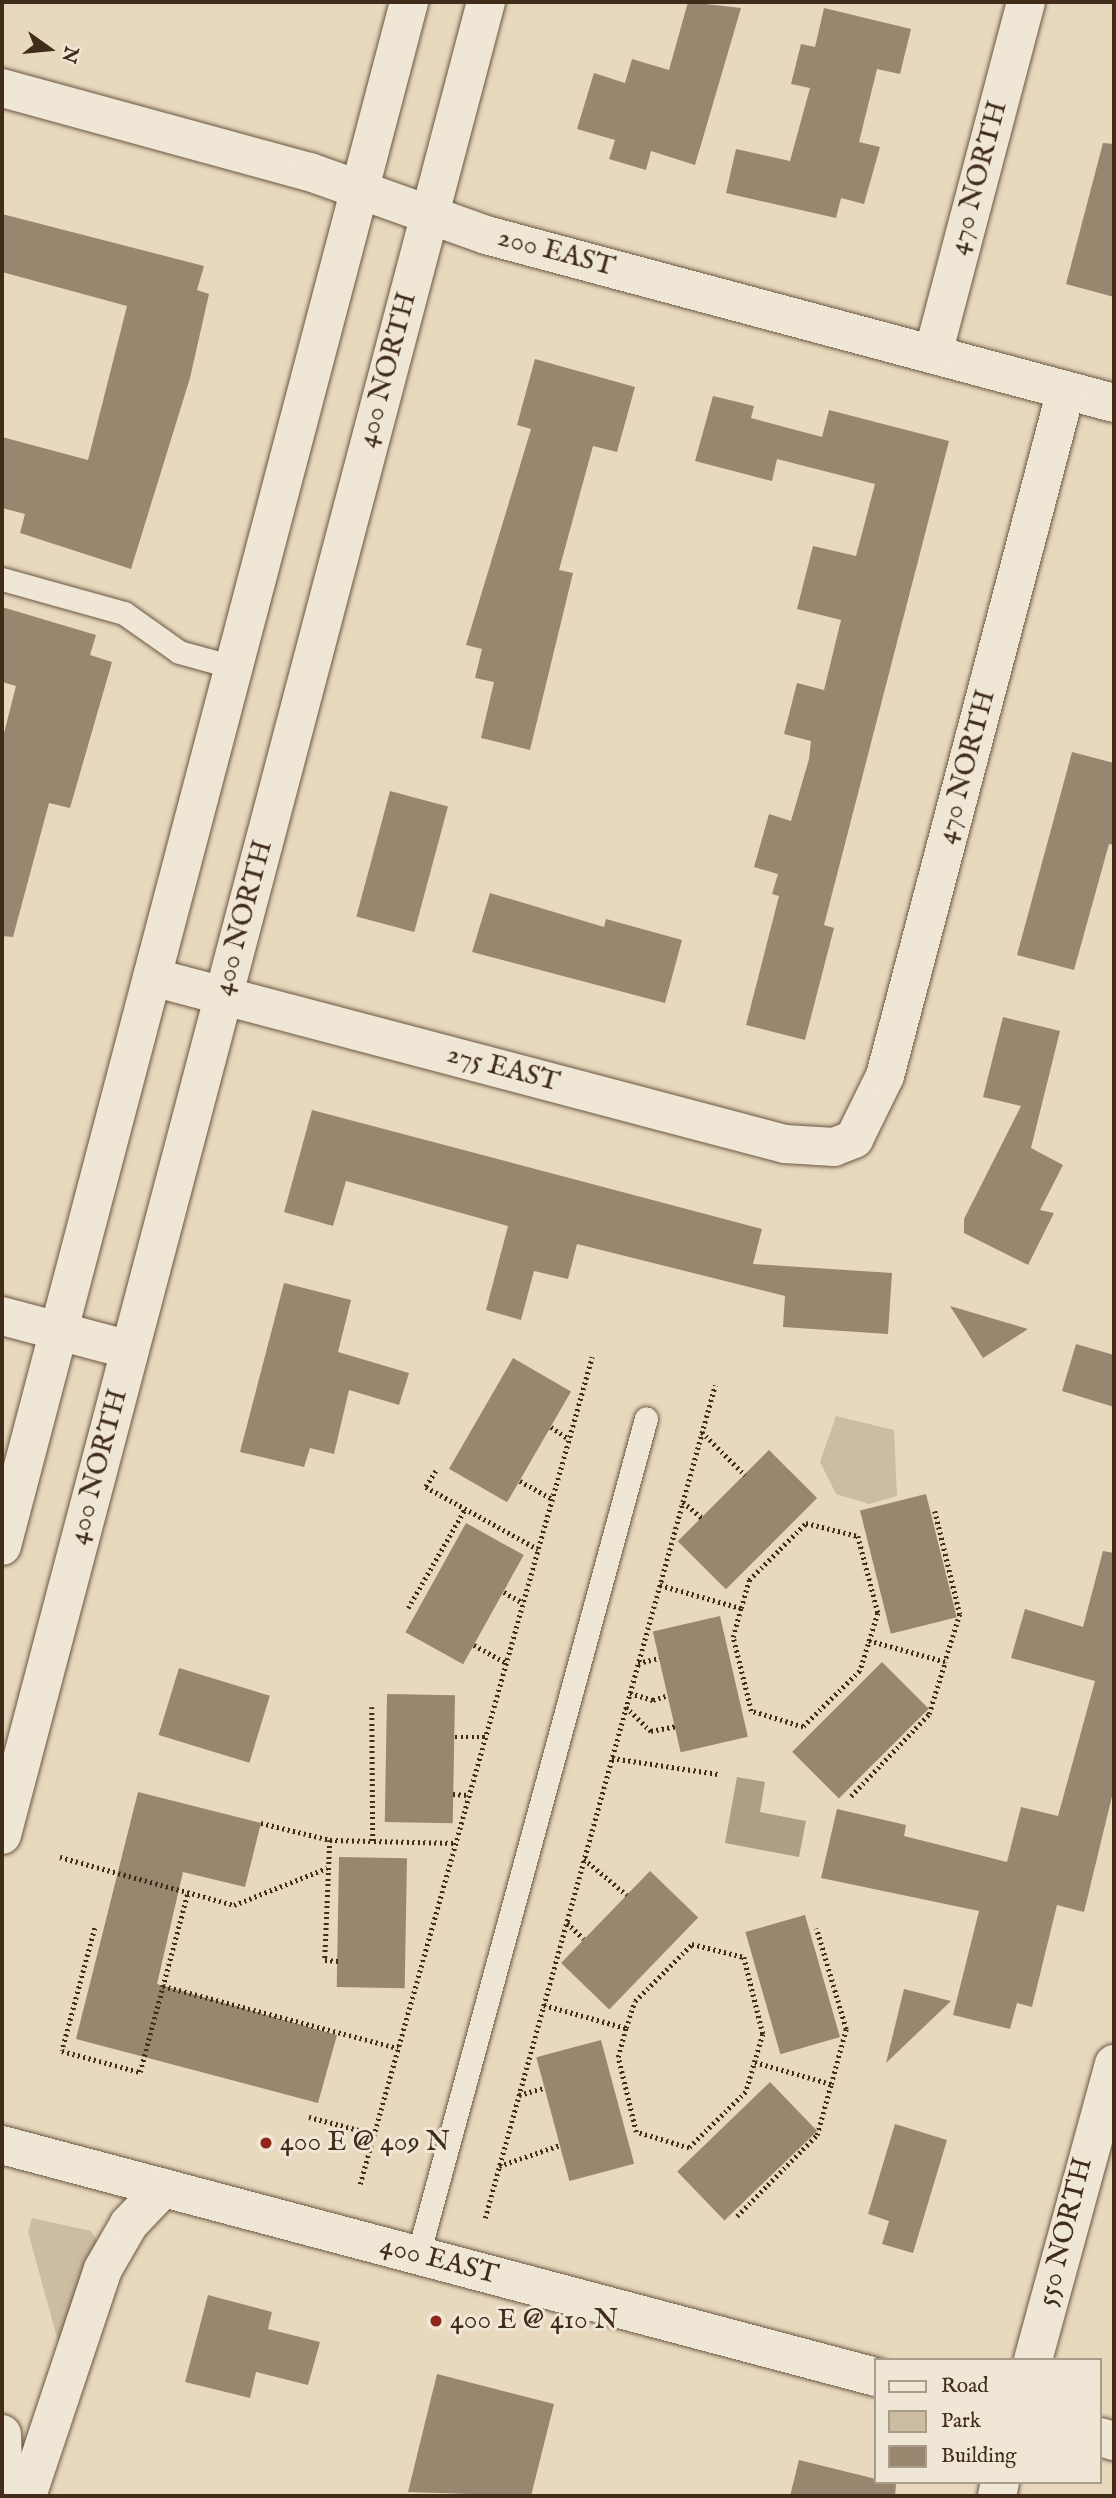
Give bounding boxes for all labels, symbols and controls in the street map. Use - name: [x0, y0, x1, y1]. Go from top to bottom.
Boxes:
- north arrow: [14, 14, 84, 84]
- text: N: [56, 43, 83, 65]
- street label: 470 NORTH: [942, 97, 1016, 259]
- street label: 200 EAST: [494, 221, 618, 285]
- street label: 400 NORTH: [351, 289, 425, 451]
- street label: 470 NORTH: [930, 686, 1004, 848]
- street label: 400 NORTH: [207, 837, 281, 999]
- street label: 275 EAST: [443, 1038, 563, 1100]
- street label: 400 NORTH: [62, 1386, 136, 1548]
- place label: 400 E @ 409 N: [280, 2126, 450, 2160]
- marker: 400 E @ 409 N: [258, 2135, 274, 2151]
- street label: 550 NORTH: [1031, 2154, 1101, 2310]
- street label: 400 EAST: [376, 2229, 502, 2293]
- place label: 400 E @ 410 N: [450, 2304, 618, 2338]
- marker: 400 E @ 410 N: [428, 2313, 444, 2329]
- legend: [874, 2358, 1102, 2484]
- text: Road: [941, 2373, 988, 2400]
- text: Park: [941, 2408, 981, 2435]
- text: Building: [941, 2443, 1016, 2470]

